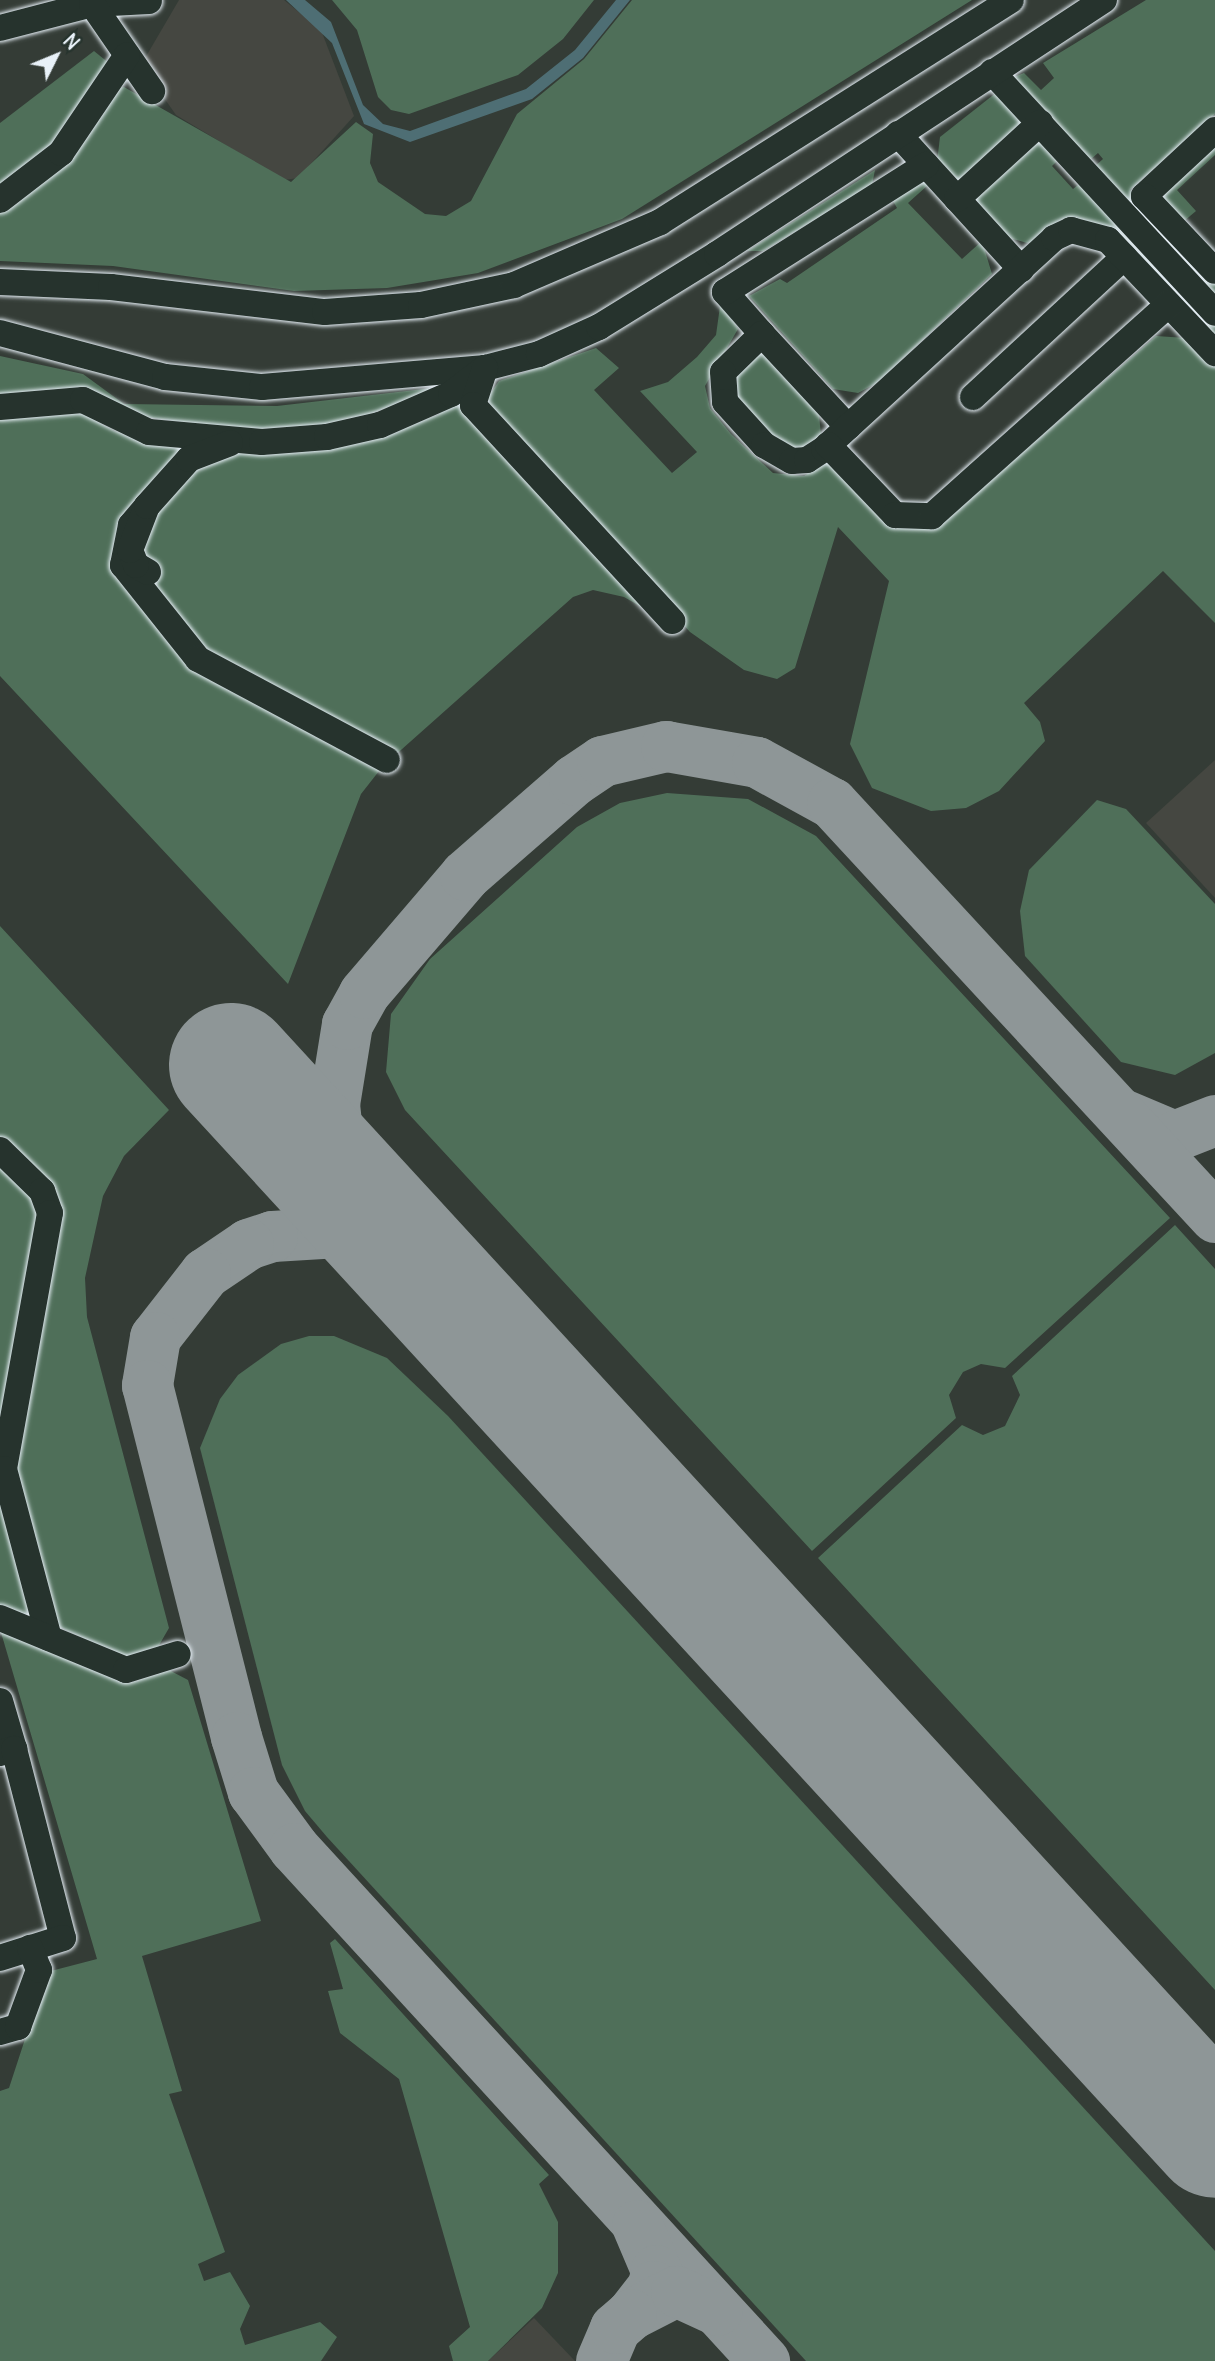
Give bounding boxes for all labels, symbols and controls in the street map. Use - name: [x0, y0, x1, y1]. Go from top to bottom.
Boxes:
- north arrow: [21, 21, 91, 91]
- text: N: [58, 29, 85, 55]

